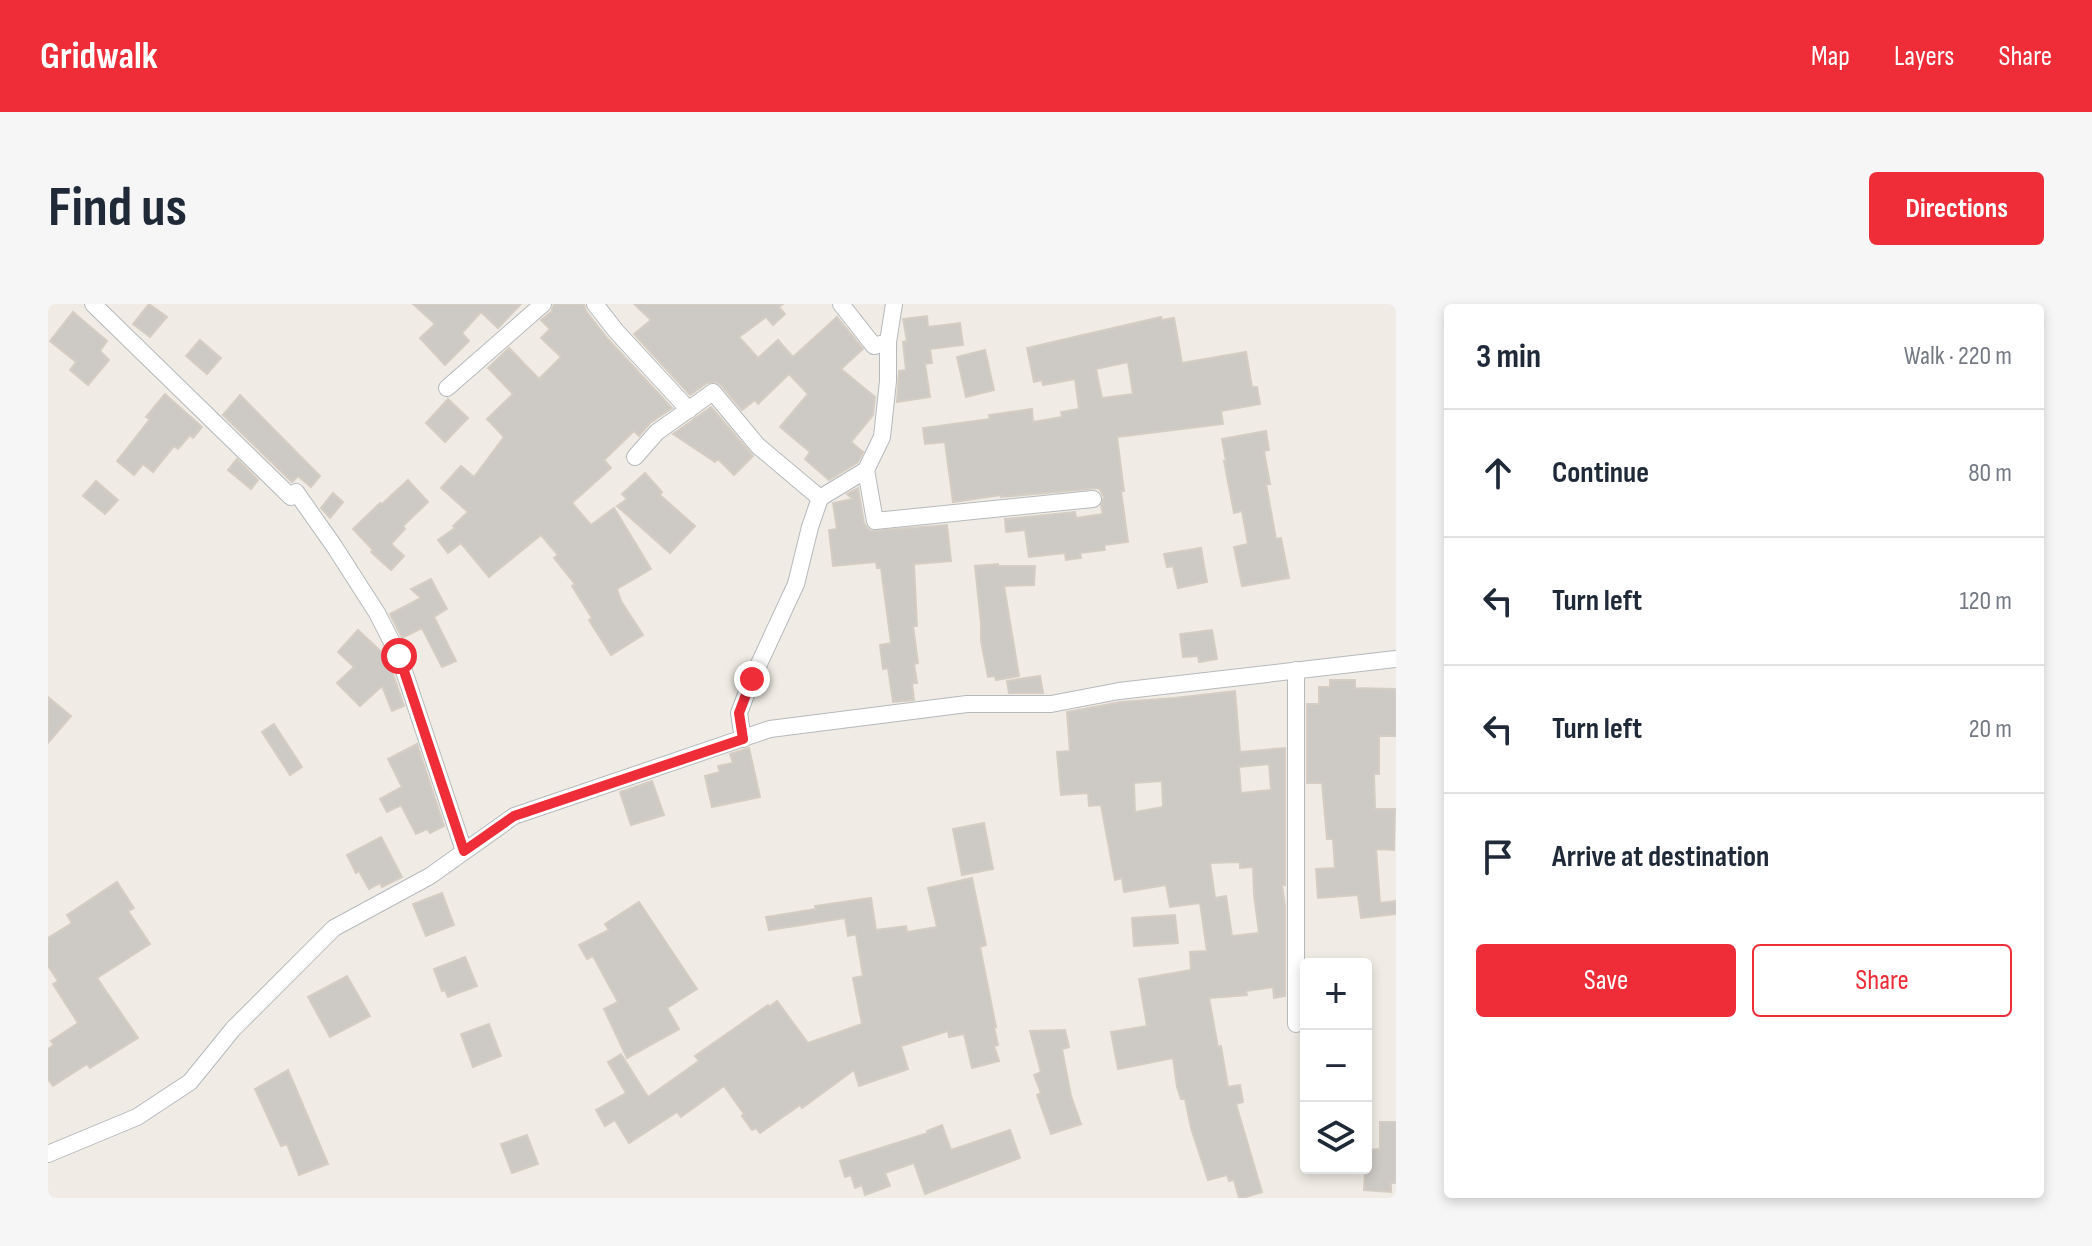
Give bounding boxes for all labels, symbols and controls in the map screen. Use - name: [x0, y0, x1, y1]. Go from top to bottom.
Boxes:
- text: Gridwalk: [40, 34, 158, 79]
- text: Map: [1811, 40, 1850, 73]
- text: Layers: [1894, 40, 1954, 73]
- text: Share: [1998, 40, 2052, 73]
- button: Directions: [1869, 172, 2044, 245]
- text: Find us: [48, 175, 187, 242]
- text: 3 min: [1476, 336, 1541, 377]
- text: Walk · 220 m: [1904, 341, 2012, 372]
- icon: ahead: [1476, 451, 1520, 495]
- text: Continue: [1552, 455, 1649, 491]
- text: 80 m: [1968, 458, 2012, 489]
- icon: left: [1476, 579, 1520, 623]
- text: Turn left: [1552, 583, 1642, 619]
- text: 120 m: [1959, 586, 2012, 617]
- route start: [381, 638, 417, 674]
- route end: [734, 661, 770, 697]
- icon: left: [1476, 707, 1520, 751]
- text: Turn left: [1552, 711, 1642, 747]
- text: 20 m: [1969, 714, 2012, 745]
- icon: arrive: [1476, 835, 1520, 879]
- text: Arrive at destination: [1552, 839, 1769, 875]
- button: Save: [1476, 944, 1736, 1017]
- button: Share: [1752, 944, 2012, 1017]
- map controls: [1300, 958, 1372, 1174]
- button: +: [1300, 958, 1372, 1030]
- button: −: [1300, 1030, 1372, 1102]
- button: layers: [1300, 1102, 1372, 1174]

